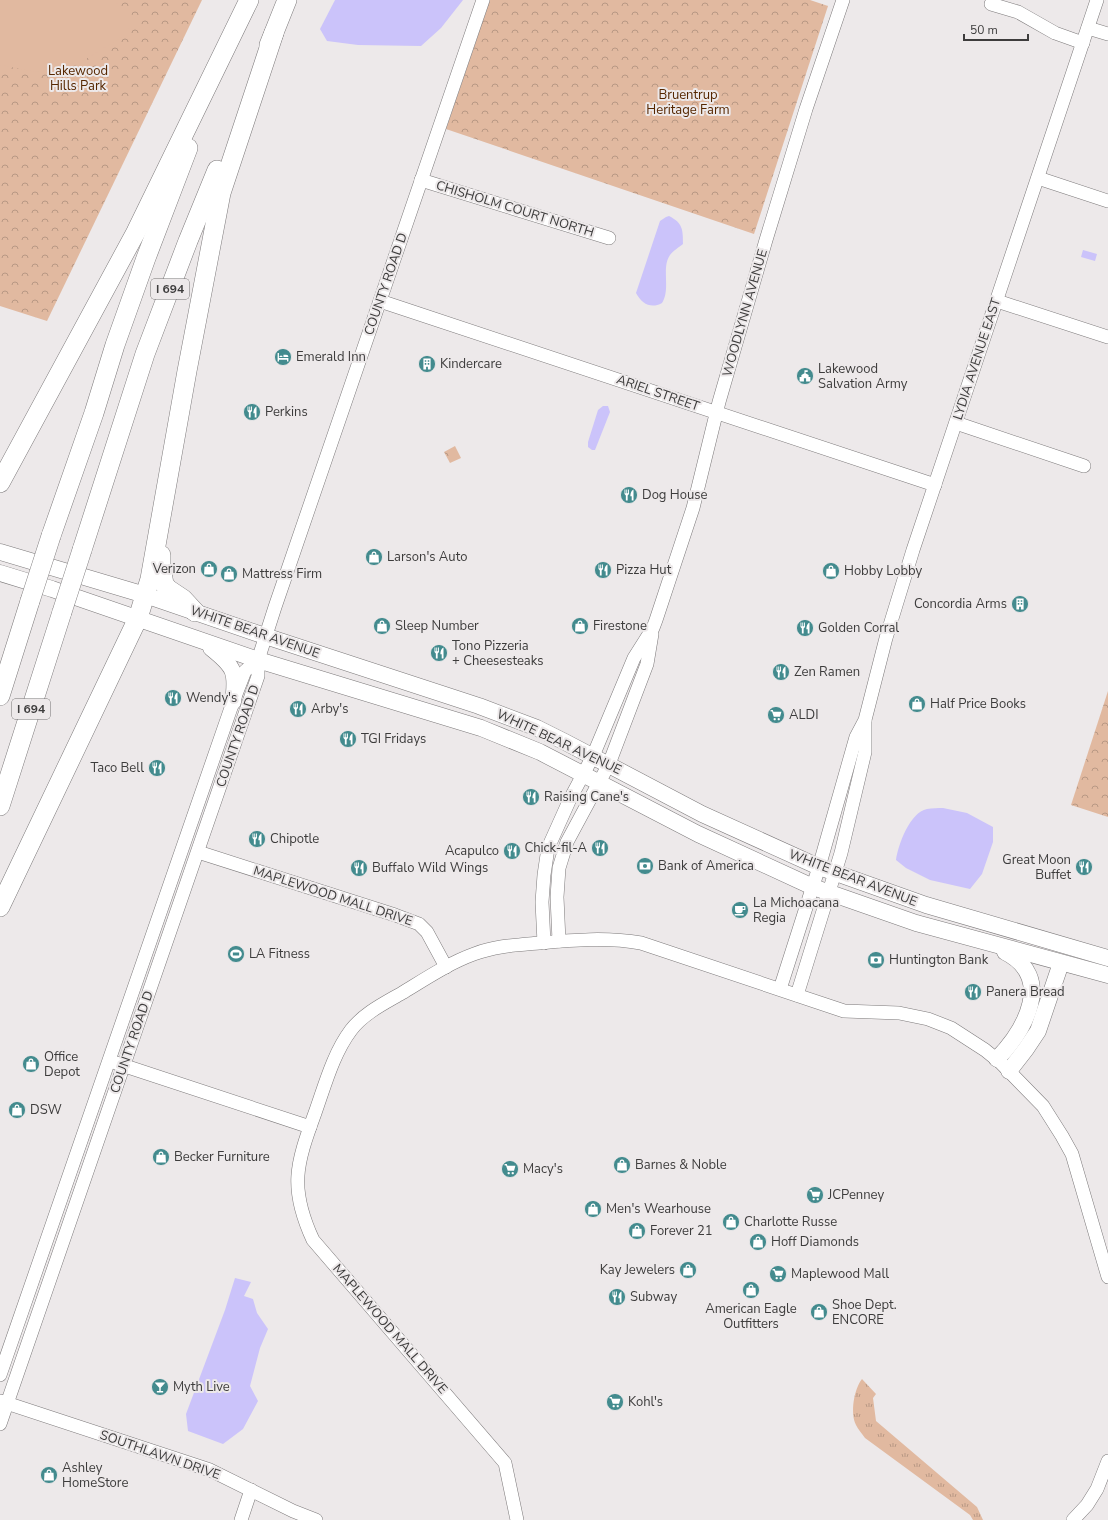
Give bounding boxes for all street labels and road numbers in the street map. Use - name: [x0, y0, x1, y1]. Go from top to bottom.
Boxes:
- street label: CHISHOLM COURT NORTH: [434, 176, 596, 242]
- street label: COUNTY ROAD D: [360, 230, 412, 338]
- street label: WOODLYNN AVENUE: [718, 247, 772, 379]
- road number: I 694: [151, 279, 189, 299]
- street label: LYDIA AVENUE EAST: [949, 296, 1005, 422]
- street label: ARIEL STREET: [614, 370, 702, 416]
- street label: WHITE BEAR AVENUE: [188, 601, 322, 663]
- street label: COUNTY ROAD D: [212, 682, 264, 790]
- road number: I 694: [12, 699, 50, 719]
- street label: WHITE BEAR AVENUE: [494, 705, 624, 779]
- street label: WHITE BEAR AVENUE: [786, 845, 920, 911]
- street label: MAPLEWOOD MALL DRIVE: [251, 862, 415, 930]
- street label: COUNTY ROAD D: [106, 988, 158, 1096]
- street label: MAPLEWOOD MALL DRIVE: [329, 1260, 451, 1398]
- street label: SOUTHLAWN DRIVE: [97, 1426, 223, 1484]

